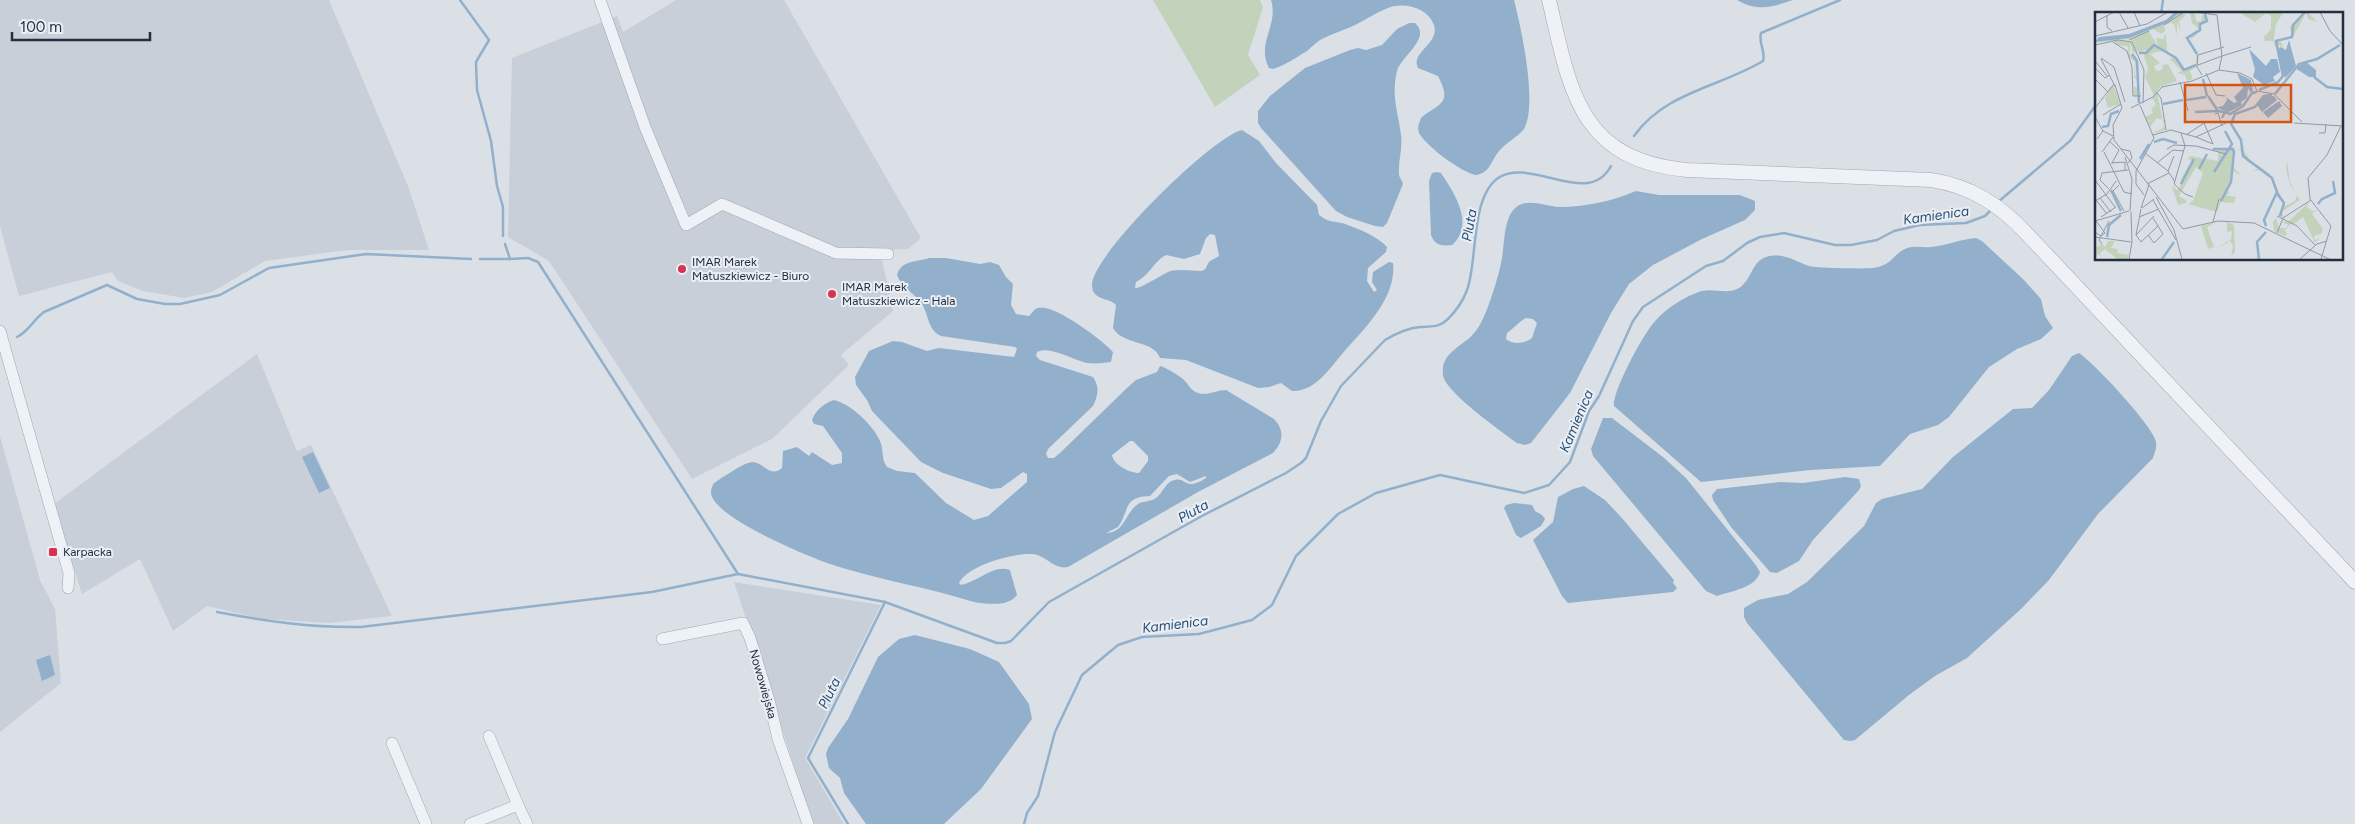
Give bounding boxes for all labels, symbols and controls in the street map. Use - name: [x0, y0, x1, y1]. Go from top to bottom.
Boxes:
- scale bar: [12, 10, 150, 42]
- inset map: [2095, 12, 2342, 260]
- text: 100 m: [20, 18, 62, 36]
- water label: Kamienica: [1902, 202, 1970, 229]
- water label: Pluta: [1458, 208, 1481, 243]
- place label: IMAR Marek Matuszkiewicz - Biuro: [692, 255, 809, 283]
- marker: IMAR Marek Matuszkiewicz - Biuro: [676, 263, 688, 275]
- place label: IMAR Marek Matuszkiewicz - Hala: [842, 280, 955, 308]
- marker: IMAR Marek Matuszkiewicz - Hala: [826, 288, 838, 300]
- water label: Kamienica: [1556, 387, 1597, 455]
- water label: Pluta: [1175, 496, 1212, 527]
- place label: Karpacka: [63, 545, 112, 559]
- marker: Karpacka: [47, 546, 59, 558]
- water label: Kamienica: [1141, 612, 1209, 637]
- street label: Nowowiejska: [746, 648, 780, 720]
- water label: Pluta: [815, 675, 844, 712]

